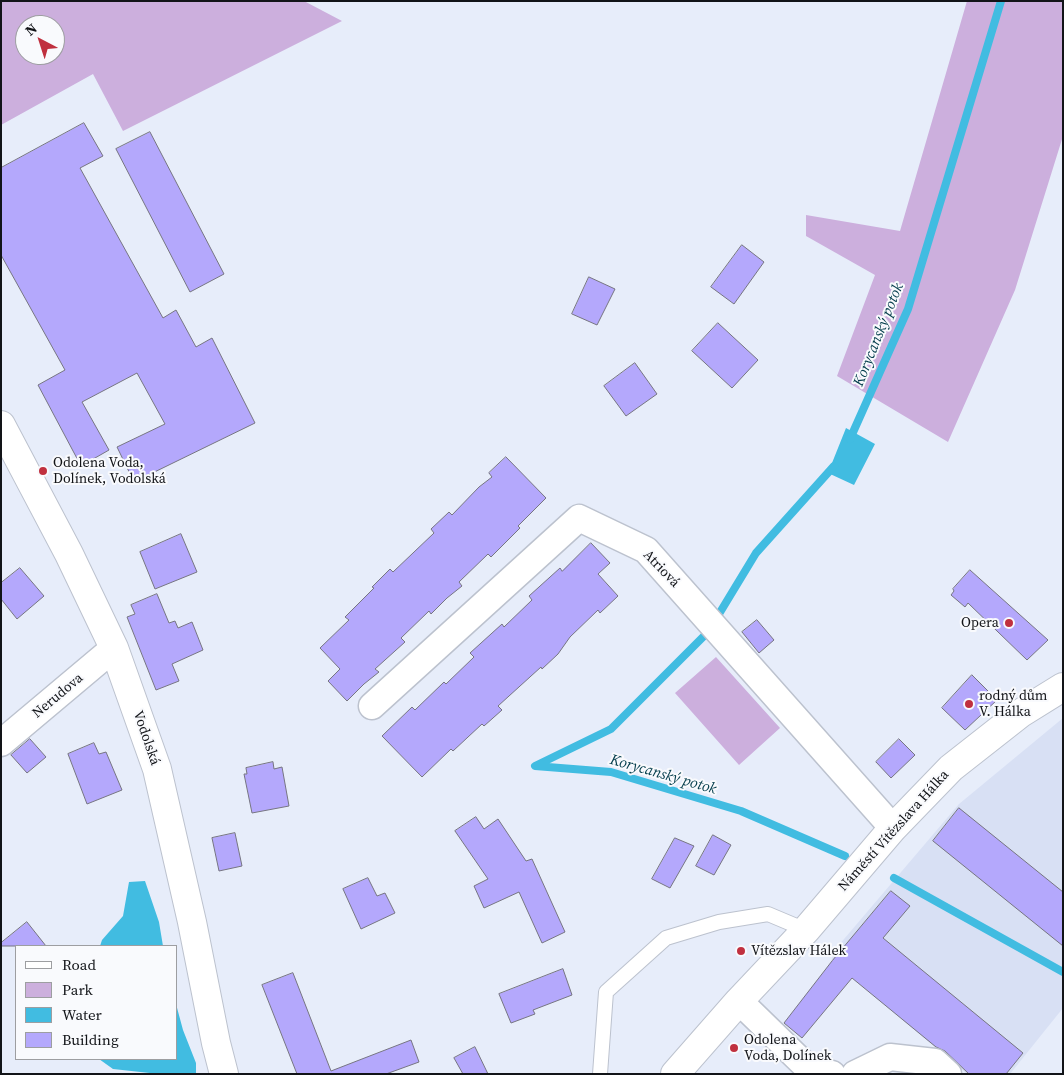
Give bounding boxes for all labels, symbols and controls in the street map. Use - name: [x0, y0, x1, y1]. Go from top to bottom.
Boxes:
- north arrow: [15, 15, 65, 65]
- text: N: [21, 18, 41, 40]
- water label: Korycanský potok: [850, 281, 908, 389]
- place label: Odolena Voda, Dolínek, Vodolská: [53, 455, 166, 488]
- marker: Odolena Voda, Dolínek, Vodolská: [37, 465, 49, 477]
- street label: Atriová: [639, 547, 683, 591]
- place label: Opera: [961, 615, 999, 631]
- marker: Opera: [1003, 617, 1015, 629]
- street label: Nerudova: [29, 670, 87, 722]
- place label: rodný dům V. Hálka: [979, 688, 1047, 720]
- marker: rodný dům V. Hálka: [963, 698, 975, 710]
- street label: Vodolská: [129, 709, 163, 767]
- water label: Korycanský potok: [608, 751, 718, 799]
- street label: Náměstí Vítězslava Hálka: [835, 767, 953, 895]
- place label: Vítězslav Hálek: [751, 943, 846, 959]
- legend: [15, 945, 178, 1060]
- marker: Vítězslav Hálek: [735, 945, 747, 957]
- text: Road: [62, 954, 96, 975]
- text: Park: [62, 979, 93, 1000]
- text: Water: [62, 1004, 102, 1025]
- text: Building: [62, 1029, 119, 1050]
- place label: Odolena Voda, Dolínek: [744, 1032, 831, 1064]
- marker: Odolena Voda, Dolínek: [728, 1042, 740, 1054]

